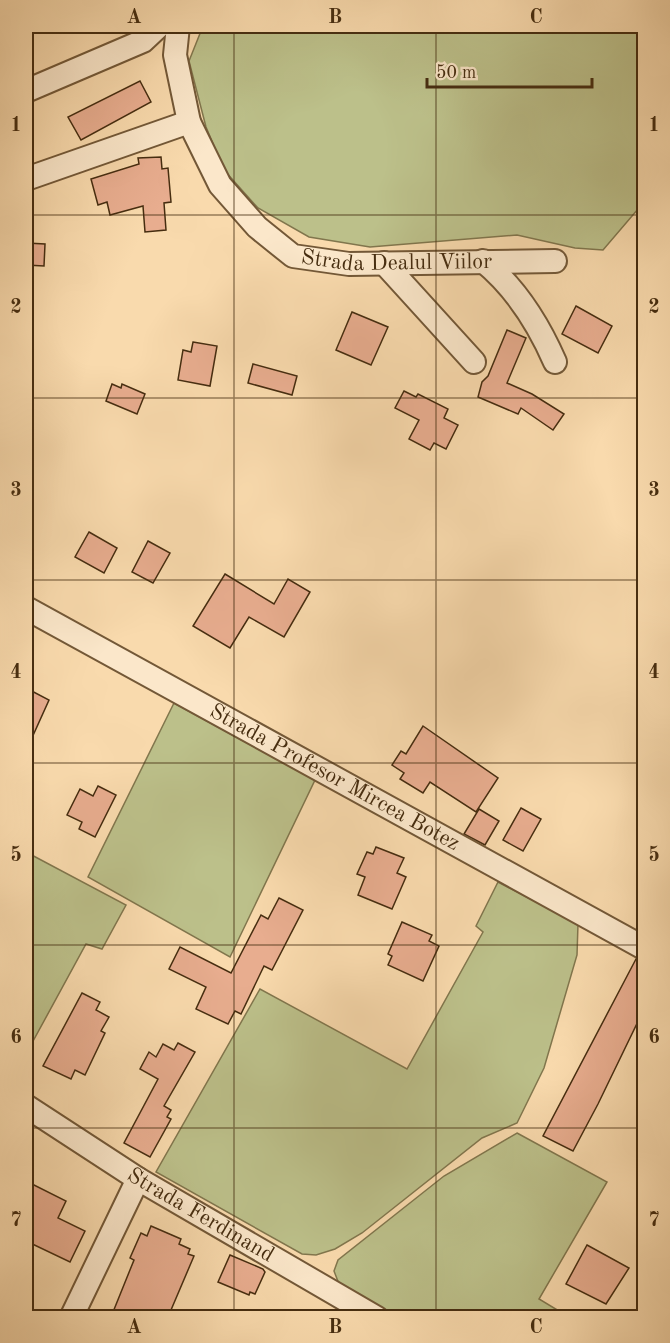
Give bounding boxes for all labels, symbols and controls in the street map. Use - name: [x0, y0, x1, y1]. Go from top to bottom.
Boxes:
- text: A: [126, 8, 142, 28]
- text: B: [328, 8, 342, 28]
- text: C: [529, 8, 543, 28]
- scale bar: [427, 51, 592, 89]
- text: 50 m: [436, 64, 476, 82]
- text: 1: [10, 116, 22, 136]
- text: 1: [648, 116, 660, 136]
- street label: Strada Dealul Viilor: [300, 246, 492, 276]
- text: 2: [10, 298, 22, 318]
- text: 2: [648, 298, 660, 318]
- text: 3: [10, 481, 22, 501]
- text: 3: [648, 481, 660, 501]
- text: 4: [10, 663, 22, 683]
- text: 4: [648, 663, 660, 683]
- street label: Strada Profesor Mircea Botez: [206, 700, 463, 855]
- text: 5: [10, 845, 22, 866]
- text: 5: [648, 845, 660, 866]
- text: 6: [10, 1028, 22, 1048]
- text: 6: [648, 1028, 660, 1048]
- street label: Strada Ferdinand: [123, 1164, 278, 1267]
- text: 7: [10, 1211, 22, 1231]
- text: 7: [648, 1211, 660, 1231]
- text: A: [126, 1318, 142, 1338]
- text: B: [328, 1318, 342, 1338]
- text: C: [529, 1318, 543, 1338]

